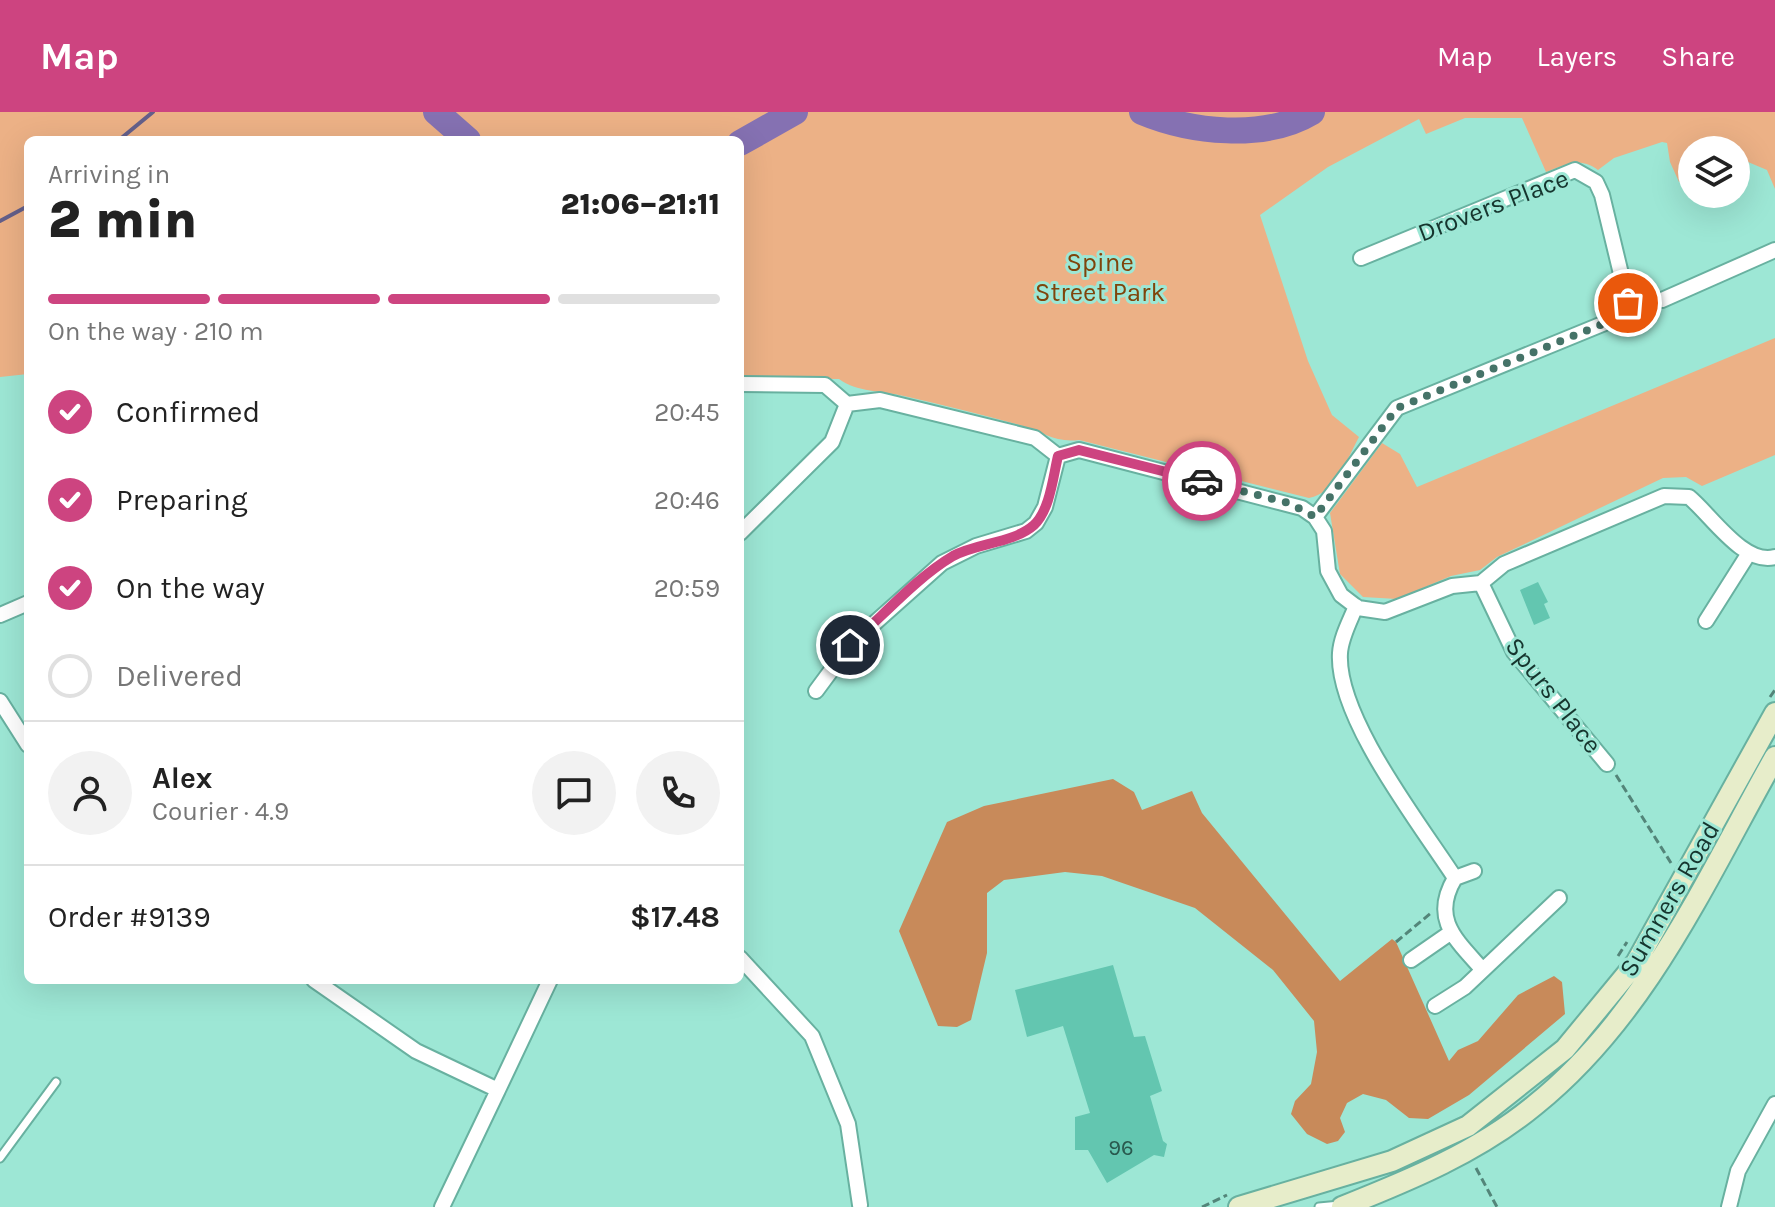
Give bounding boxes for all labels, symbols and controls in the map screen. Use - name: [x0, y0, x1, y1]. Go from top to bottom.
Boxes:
- text: Map: [40, 34, 119, 79]
- text: Map: [1437, 40, 1492, 73]
- text: Layers: [1536, 40, 1617, 73]
- text: Share: [1661, 40, 1735, 73]
- map controls: [1678, 136, 1750, 208]
- button: layers: [1678, 136, 1750, 208]
- text: Arriving in: [48, 159, 170, 190]
- street label: Drovers Place: [1413, 162, 1573, 248]
- text: 21:06–21:11: [560, 186, 720, 222]
- text: 2 min: [48, 189, 197, 250]
- park label: Spine Street Park: [1035, 247, 1165, 308]
- pin: [1594, 269, 1662, 337]
- icon: bag: [1606, 281, 1650, 325]
- text: On the way · 210 m: [48, 316, 263, 347]
- icon: check: [48, 390, 92, 434]
- text: Confirmed: [116, 394, 260, 430]
- text: 20:45: [654, 397, 720, 428]
- courier: [1162, 441, 1242, 521]
- icon: car: [1180, 459, 1224, 503]
- icon: check: [48, 478, 92, 522]
- text: Preparing: [116, 482, 248, 518]
- text: 20:46: [654, 485, 720, 516]
- icon: check: [48, 566, 92, 610]
- text: On the way: [116, 570, 265, 606]
- text: 20:59: [654, 573, 720, 604]
- pin: [816, 611, 884, 679]
- icon: home: [828, 623, 872, 667]
- street label: Spurs Place: [1499, 631, 1609, 759]
- text: Delivered: [116, 658, 243, 694]
- button: person: [48, 751, 132, 835]
- button: chat: [532, 751, 616, 835]
- button: phone: [636, 751, 720, 835]
- text: Alex: [152, 760, 212, 796]
- text: Courier · 4.9: [152, 796, 289, 827]
- street label: Sumners Road: [1613, 816, 1726, 982]
- text: Order #9139: [48, 899, 211, 935]
- text: $17.48: [630, 899, 720, 935]
- house number: 96: [1108, 1135, 1134, 1161]

